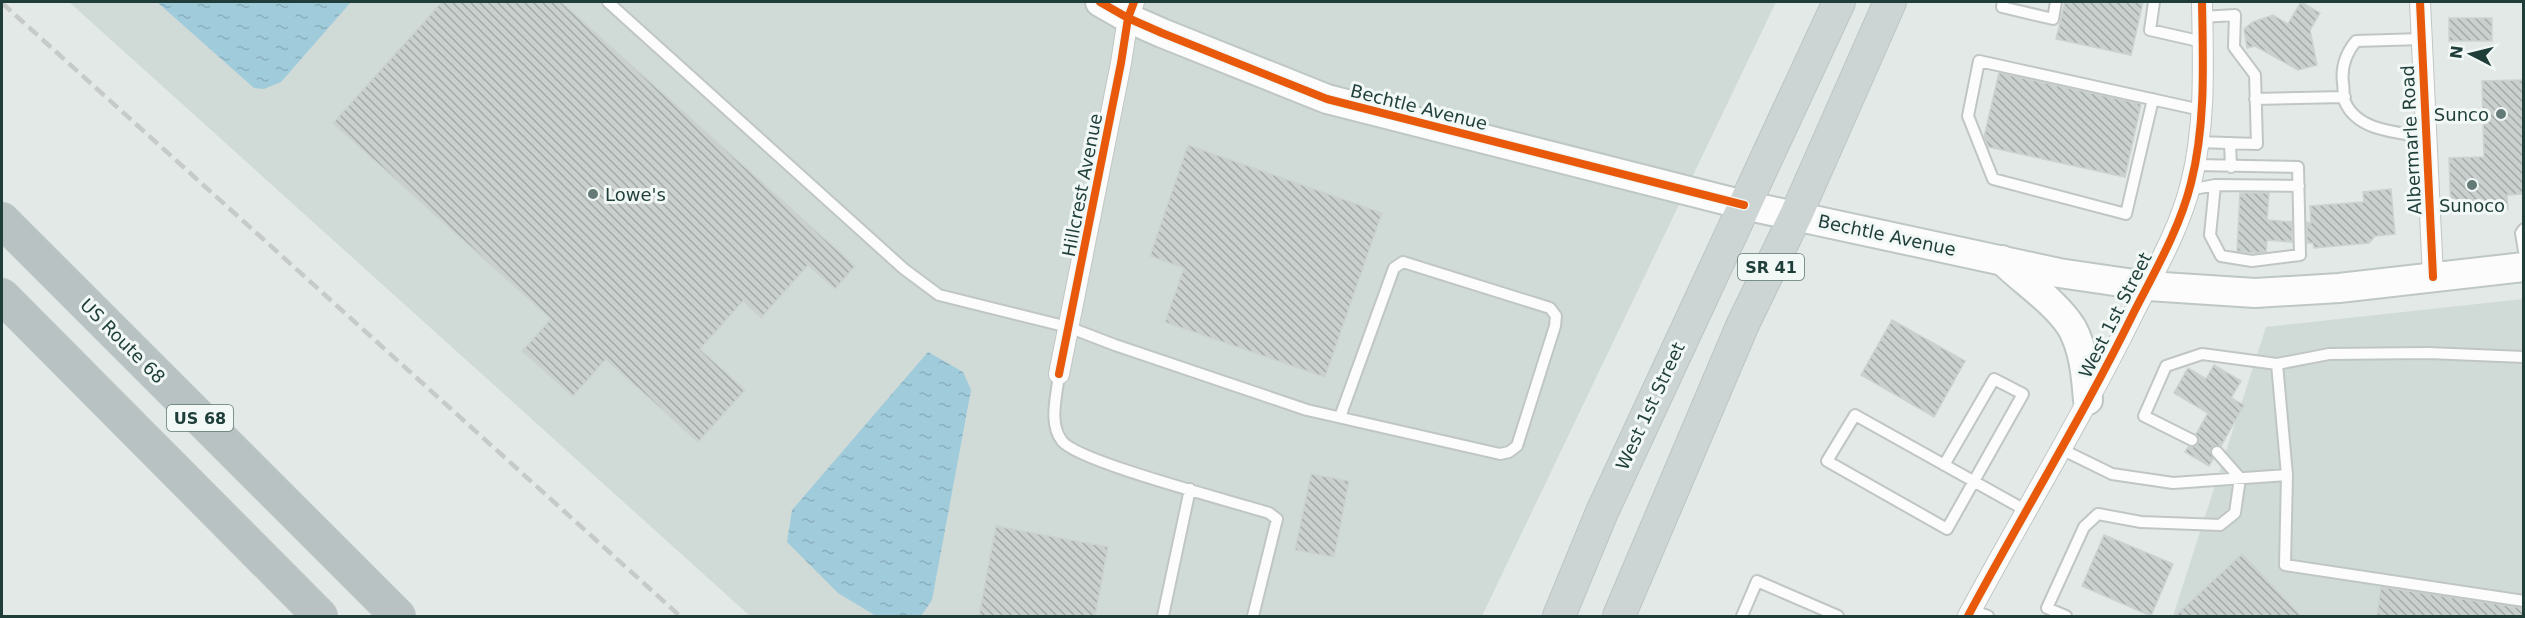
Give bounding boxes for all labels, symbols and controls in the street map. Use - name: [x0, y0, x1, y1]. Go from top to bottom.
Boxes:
- north arrow: [2441, 24, 2501, 84]
- text: N: [2446, 44, 2467, 60]
- street label: Albermarle Road: [2397, 65, 2425, 215]
- street label: Bechtle Avenue: [1348, 80, 1490, 134]
- place label: Sunco: [2434, 104, 2489, 125]
- marker: Sunco: [2494, 107, 2508, 121]
- street label: Hillcrest Avenue: [1058, 112, 1106, 258]
- marker: Sunoco: [2465, 178, 2479, 192]
- place label: Lowe's: [605, 184, 666, 205]
- marker: Lowe's: [586, 187, 600, 201]
- place label: Sunoco: [2439, 195, 2505, 216]
- street label: Bechtle Avenue: [1816, 210, 1958, 260]
- street label: West 1st Street: [2074, 249, 2156, 381]
- road number: SR 41: [1738, 254, 1804, 280]
- street label: US Route 68: [76, 294, 170, 388]
- street label: West 1st Street: [1611, 339, 1689, 473]
- road number: US 68: [167, 405, 233, 431]

